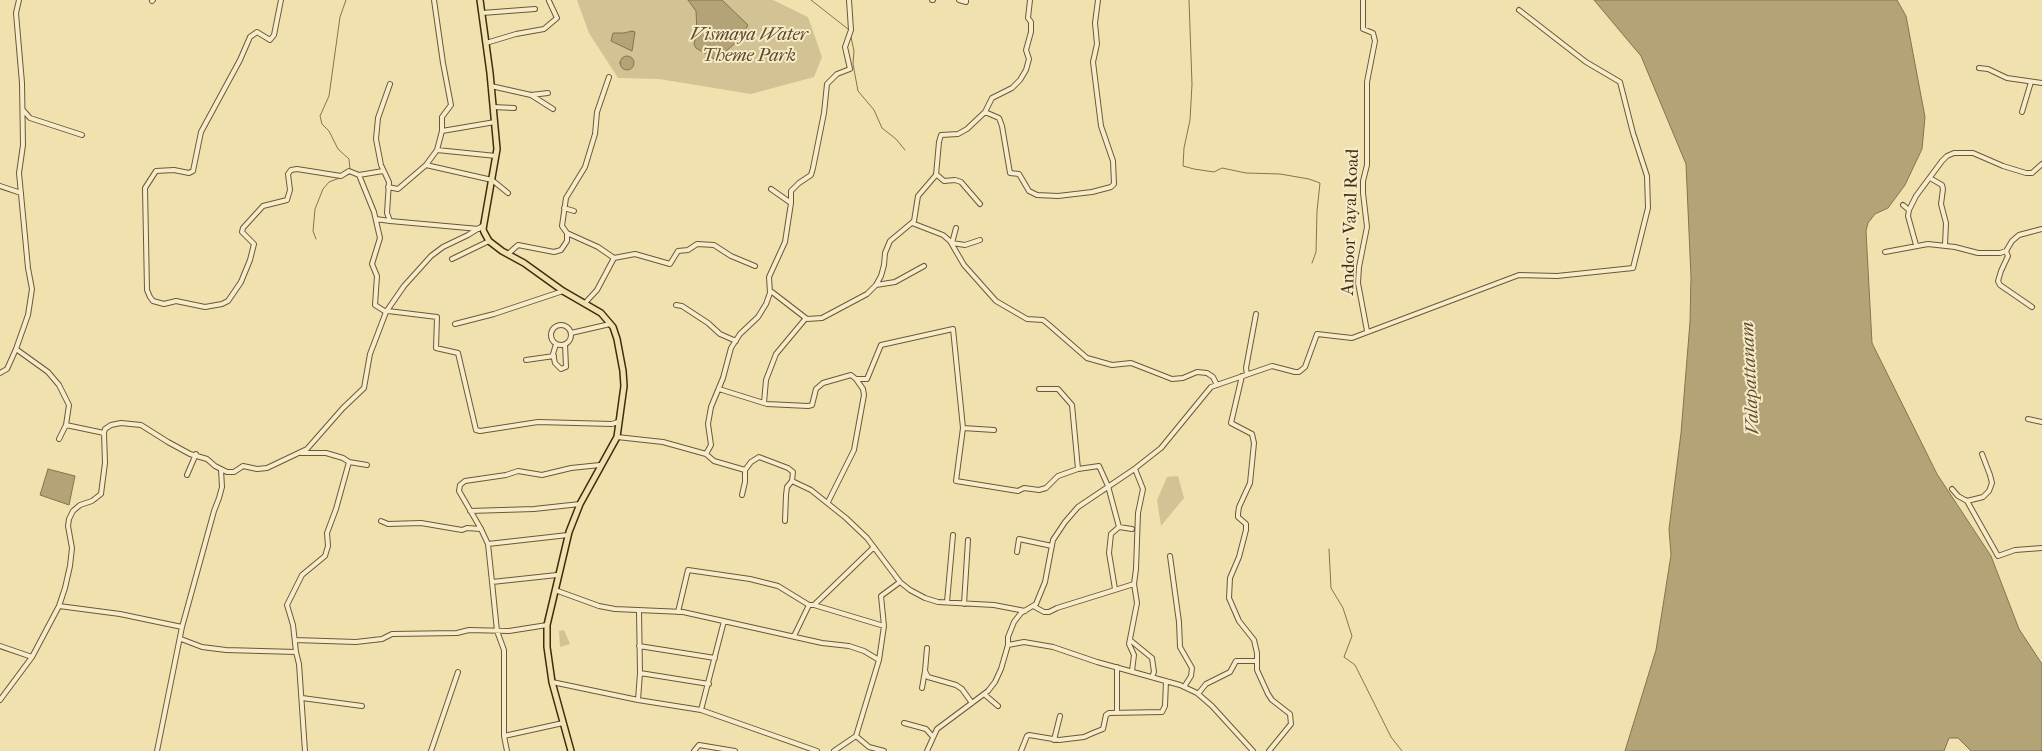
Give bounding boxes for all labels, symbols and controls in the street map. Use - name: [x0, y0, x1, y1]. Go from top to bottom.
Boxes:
- park label: Vismaya Water Theme Park: [690, 25, 808, 68]
- street label: Andoor Vayal Road: [1338, 148, 1364, 296]
- water label: Valapattanam: [1737, 321, 1765, 435]

